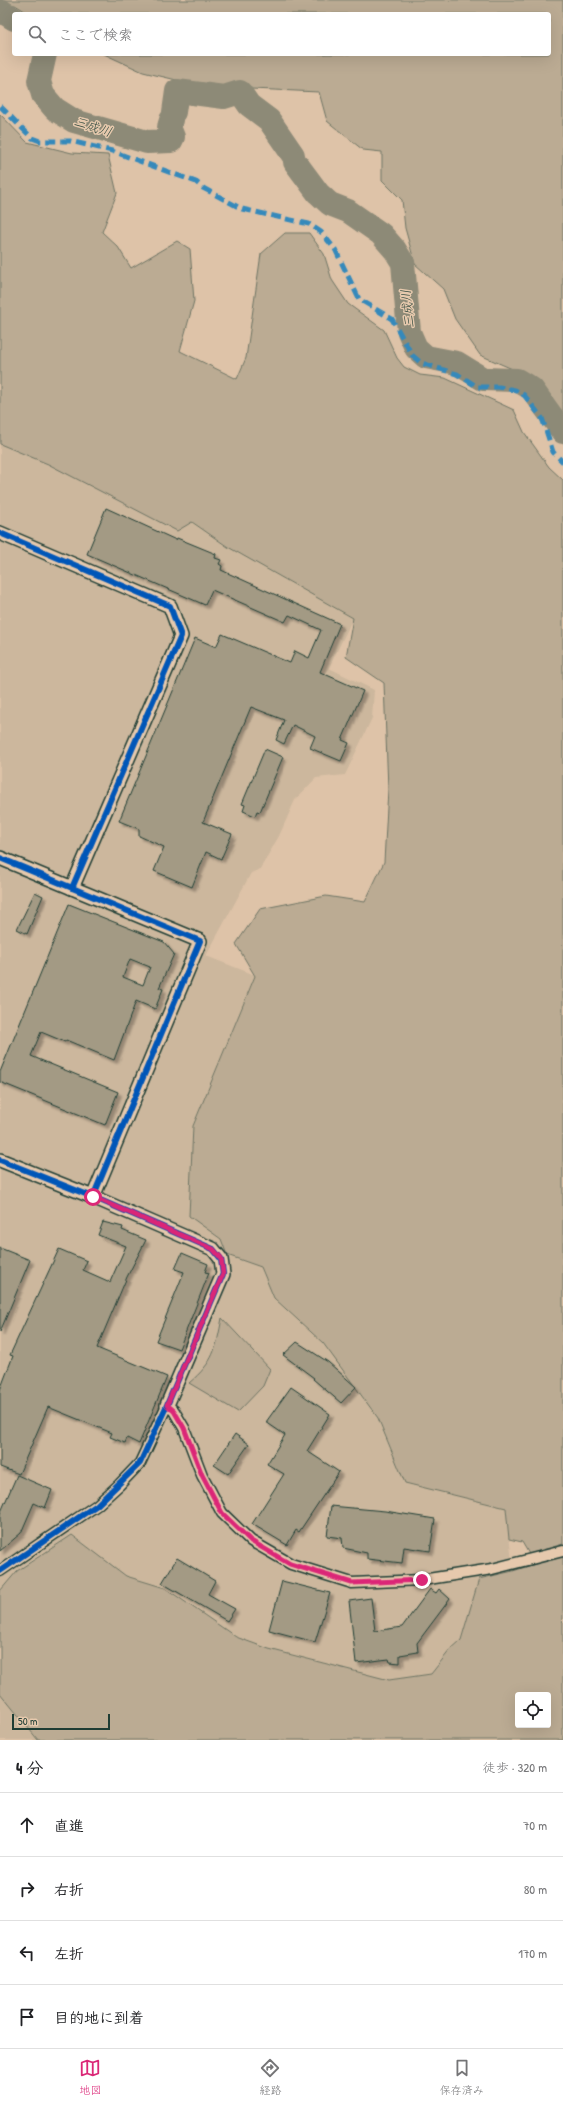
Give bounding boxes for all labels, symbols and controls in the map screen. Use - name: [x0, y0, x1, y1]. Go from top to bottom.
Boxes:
- search box: [12, 12, 551, 56]
- icon: search: [26, 23, 48, 45]
- text: ここで検索: [58, 24, 133, 45]
- water label: 三成川: [72, 111, 114, 141]
- water label: 三成川: [396, 289, 418, 329]
- route start: [84, 1188, 102, 1206]
- route end: [413, 1571, 431, 1589]
- map controls: [515, 1692, 551, 1728]
- button: locate: [515, 1692, 551, 1728]
- scale bar: [12, 1712, 110, 1731]
- text: 50 m: [18, 1714, 38, 1728]
- text: 4 分: [16, 1756, 43, 1779]
- text: 徒歩 · 320 m: [483, 1758, 547, 1776]
- icon: ahead: [16, 1814, 38, 1836]
- text: 直進: [54, 1815, 84, 1836]
- text: 70 m: [523, 1816, 547, 1834]
- icon: right: [16, 1878, 38, 1900]
- text: 右折: [54, 1879, 84, 1900]
- text: 80 m: [524, 1880, 547, 1898]
- icon: left: [16, 1942, 38, 1964]
- text: 左折: [54, 1943, 84, 1964]
- text: 170 m: [518, 1944, 547, 1962]
- icon: arrive: [16, 2006, 38, 2028]
- text: 目的地に到着: [54, 2007, 144, 2028]
- tab: 地図: [79, 2057, 101, 2097]
- tab: 経路: [259, 2057, 281, 2097]
- tab: 保存済み: [440, 2057, 484, 2097]

